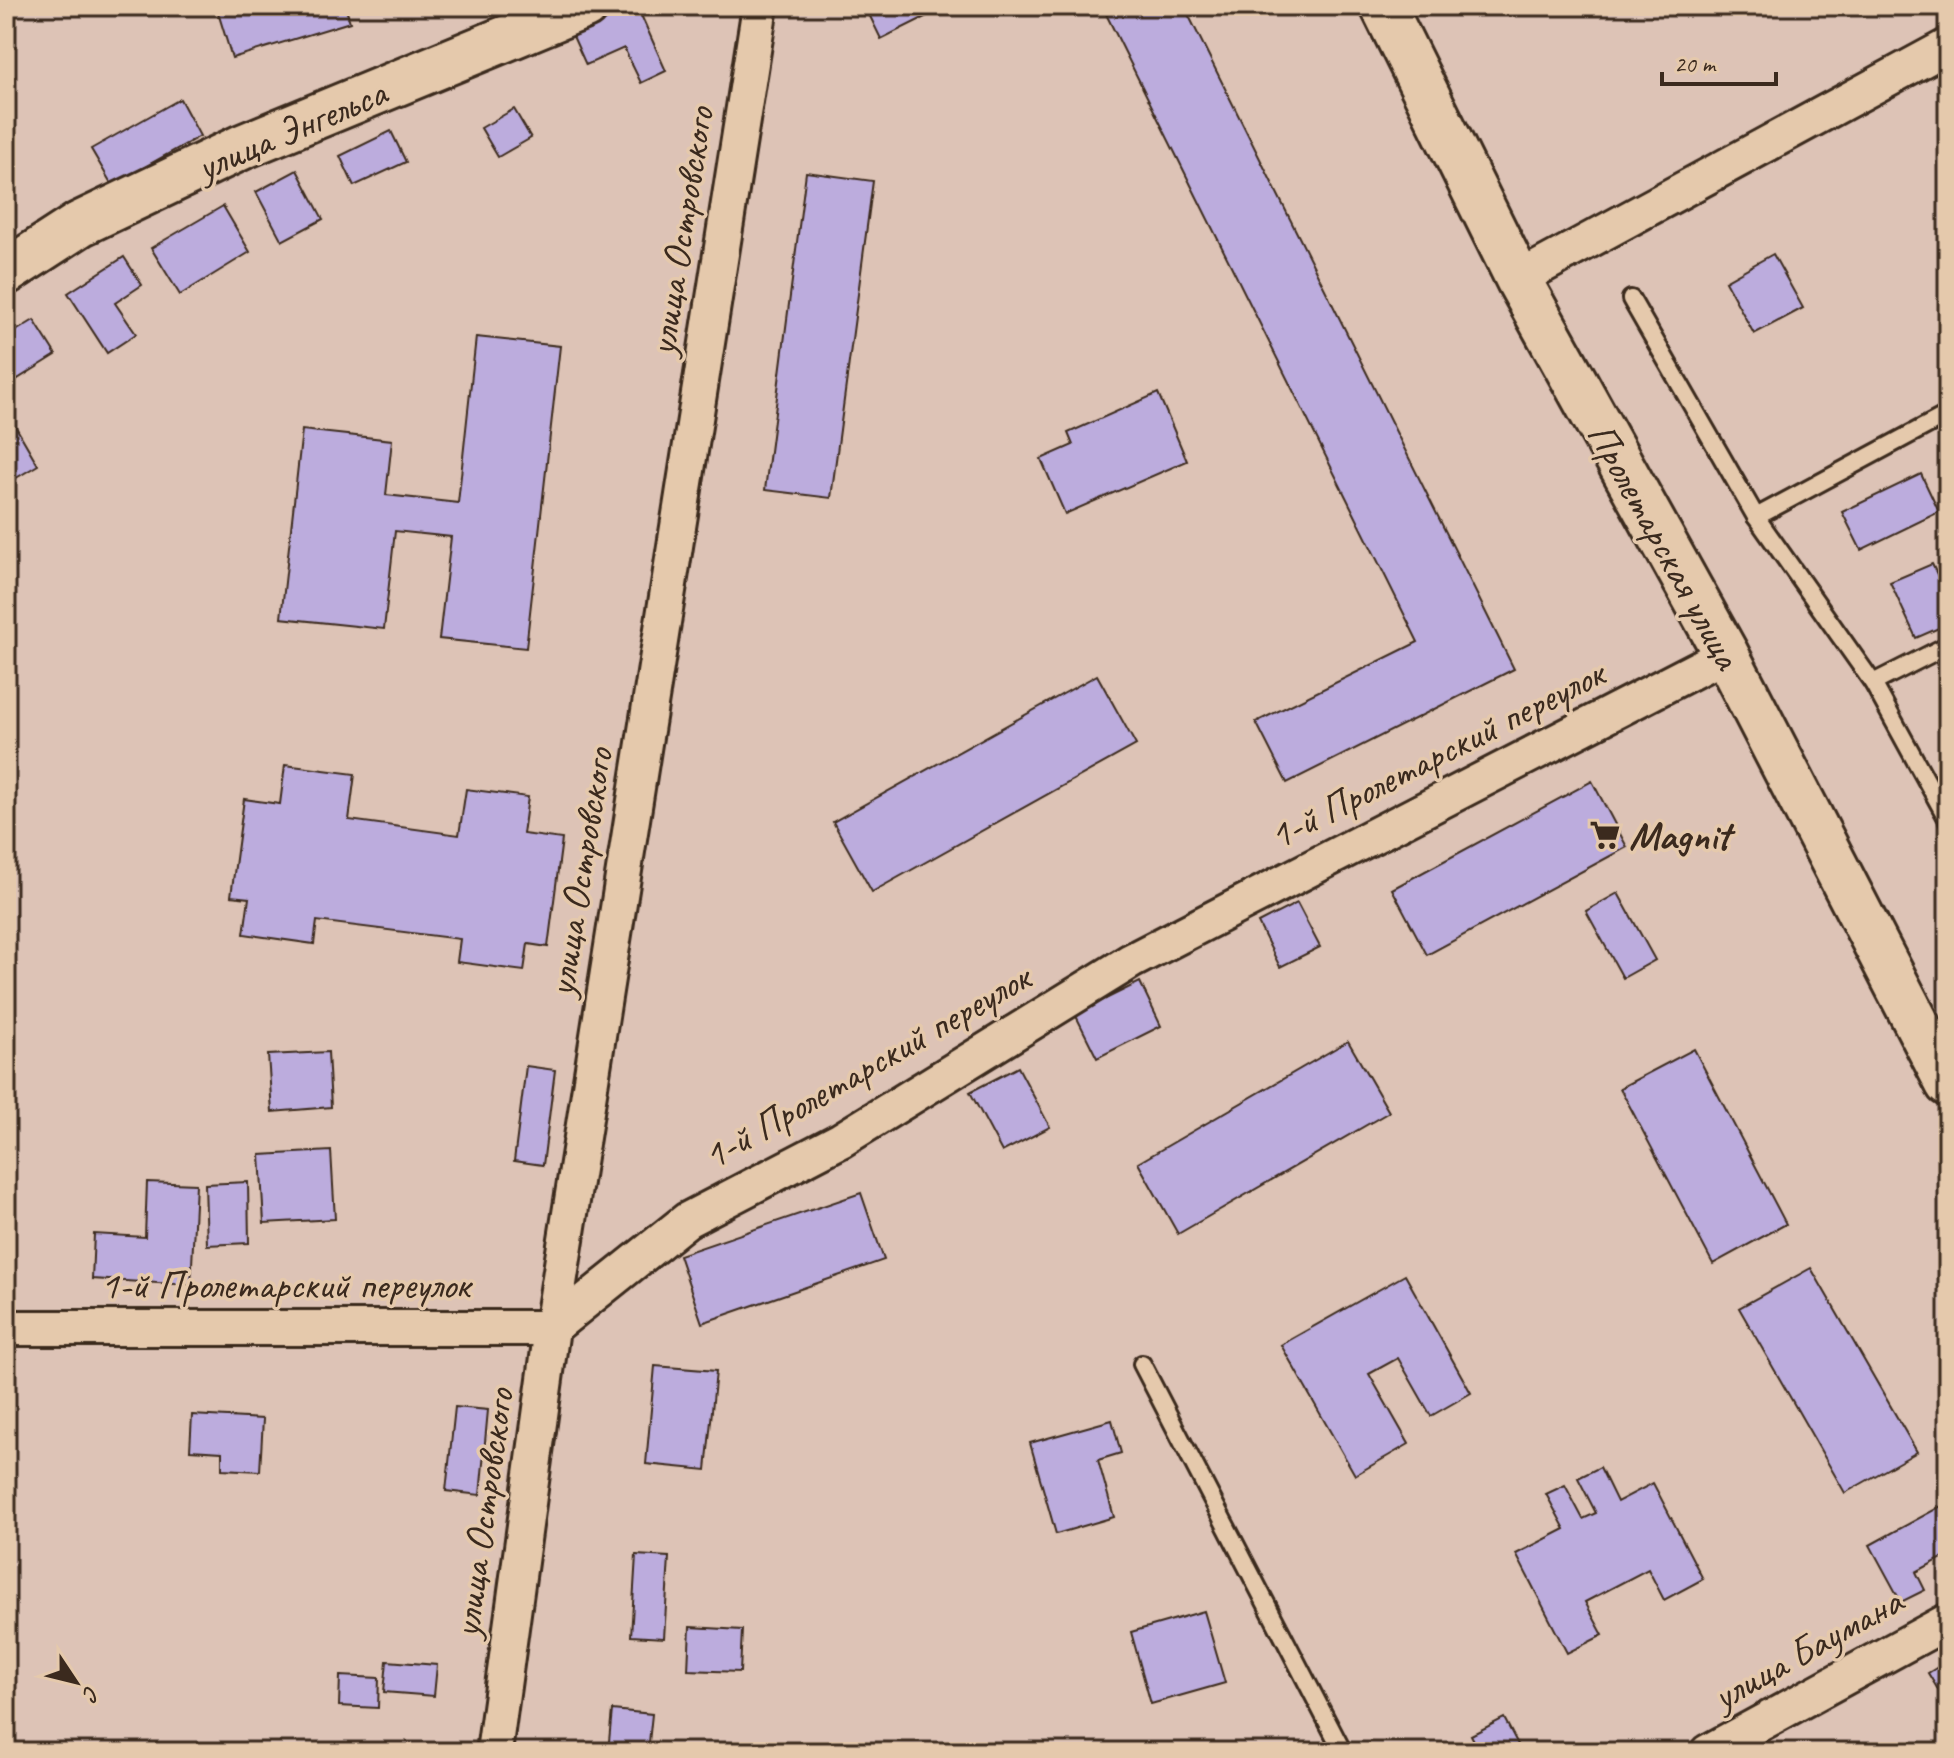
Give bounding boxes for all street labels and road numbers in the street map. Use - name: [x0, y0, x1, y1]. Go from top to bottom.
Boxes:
- street label: улица Энгельса: [187, 66, 396, 193]
- street label: улица Островского: [636, 102, 726, 361]
- street label: Пролетарская улица: [1576, 414, 1754, 680]
- street label: 1-й Пролетарский переулок: [1260, 647, 1615, 861]
- street label: улица Островского: [535, 743, 625, 1002]
- street label: 1-й Пролетарский переулок: [694, 951, 1042, 1181]
- street label: 1-й Пролетарский переулок: [100, 1260, 473, 1310]
- street label: улица Островского: [441, 1384, 525, 1643]
- street label: улица Баумана: [1702, 1575, 1913, 1722]

